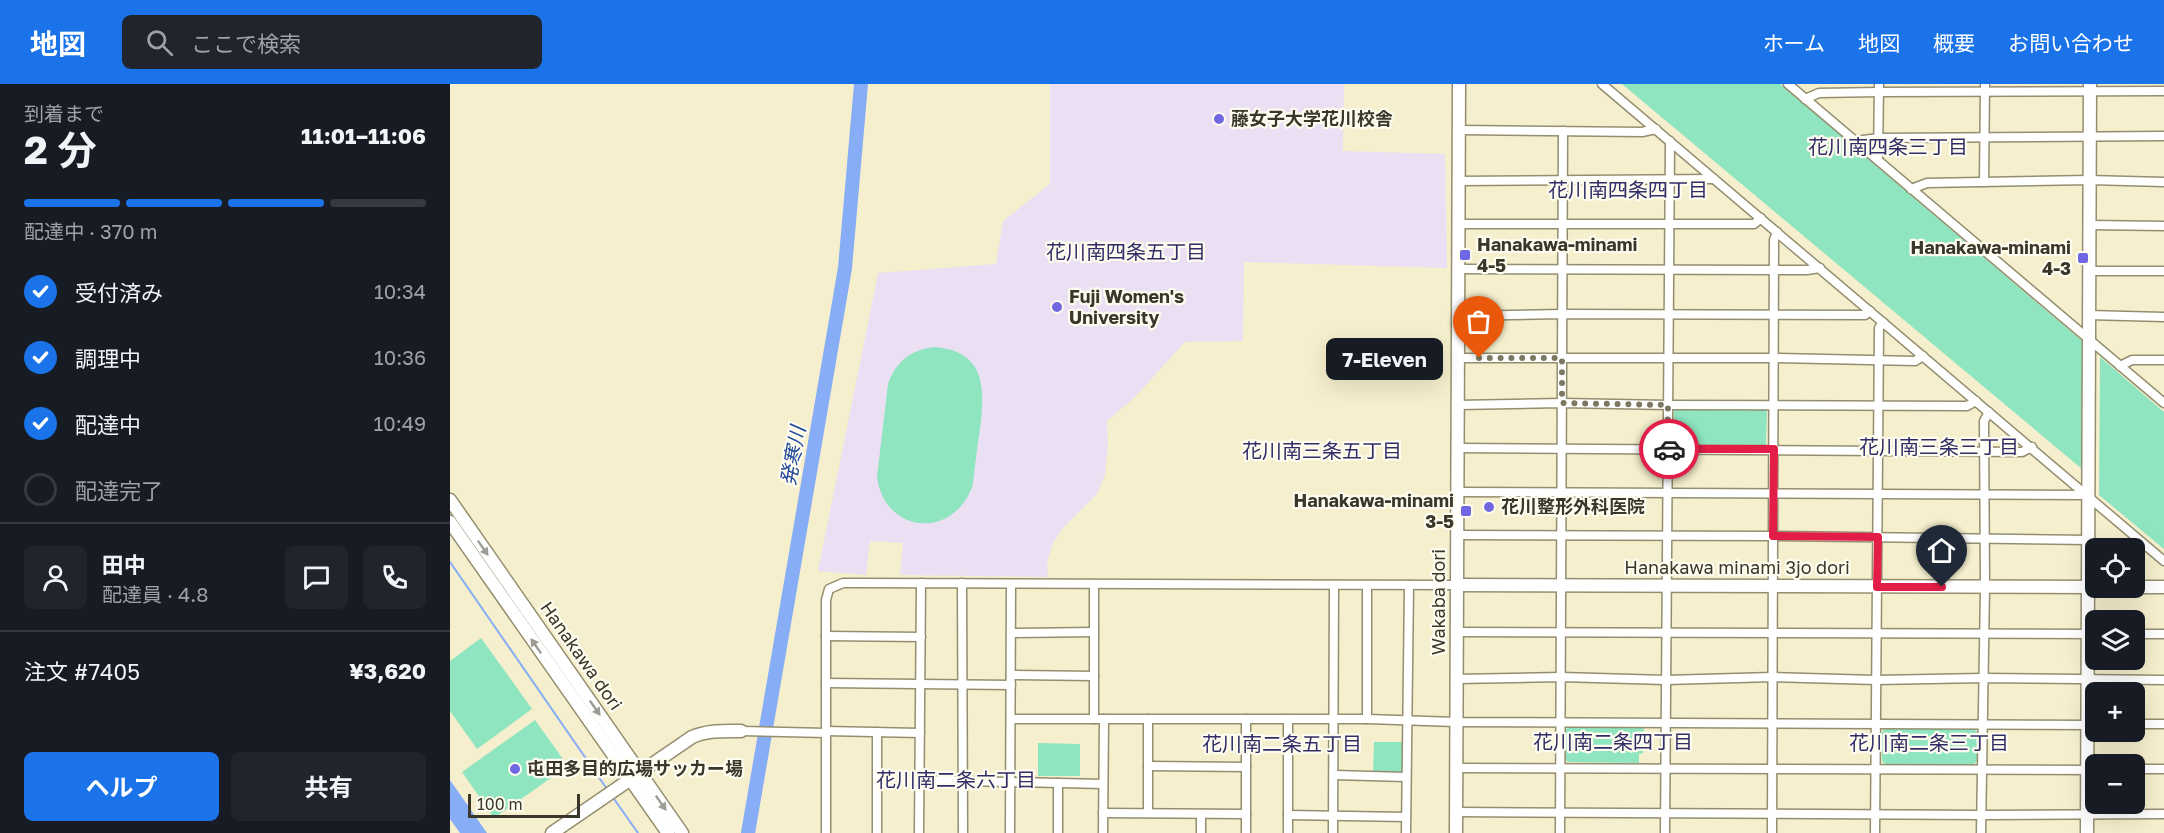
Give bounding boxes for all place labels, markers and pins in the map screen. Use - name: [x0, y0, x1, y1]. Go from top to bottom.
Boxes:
- place label: 藤女子大学花川校舎: [1231, 107, 1393, 129]
- marker: 藤女子大学花川校舎: [1212, 112, 1226, 126]
- place label: Hanakawa-minami 4-5: [1477, 233, 1638, 276]
- place label: Hanakawa-minami 4-3: [1911, 236, 2071, 279]
- marker: Hanakawa-minami 4-5: [1458, 248, 1472, 262]
- marker: Hanakawa-minami 4-3: [2076, 251, 2090, 265]
- place label: Fuji Women's University: [1069, 285, 1184, 328]
- pin: [1453, 296, 1504, 358]
- marker: Fuji Women's University: [1050, 300, 1064, 314]
- callout: 7-Eleven: [1326, 337, 1443, 379]
- place label: Hanakawa-minami 3-5: [1294, 489, 1454, 532]
- place label: 花川整形外科医院: [1501, 495, 1645, 517]
- marker: 花川整形外科医院: [1482, 500, 1496, 514]
- marker: Hanakawa-minami 3-5: [1459, 504, 1473, 518]
- pin: [1916, 525, 1967, 587]
- place label: 屯田多目的広場サッカー場: [527, 757, 743, 779]
- marker: 屯田多目的広場サッカー場: [508, 762, 522, 776]

